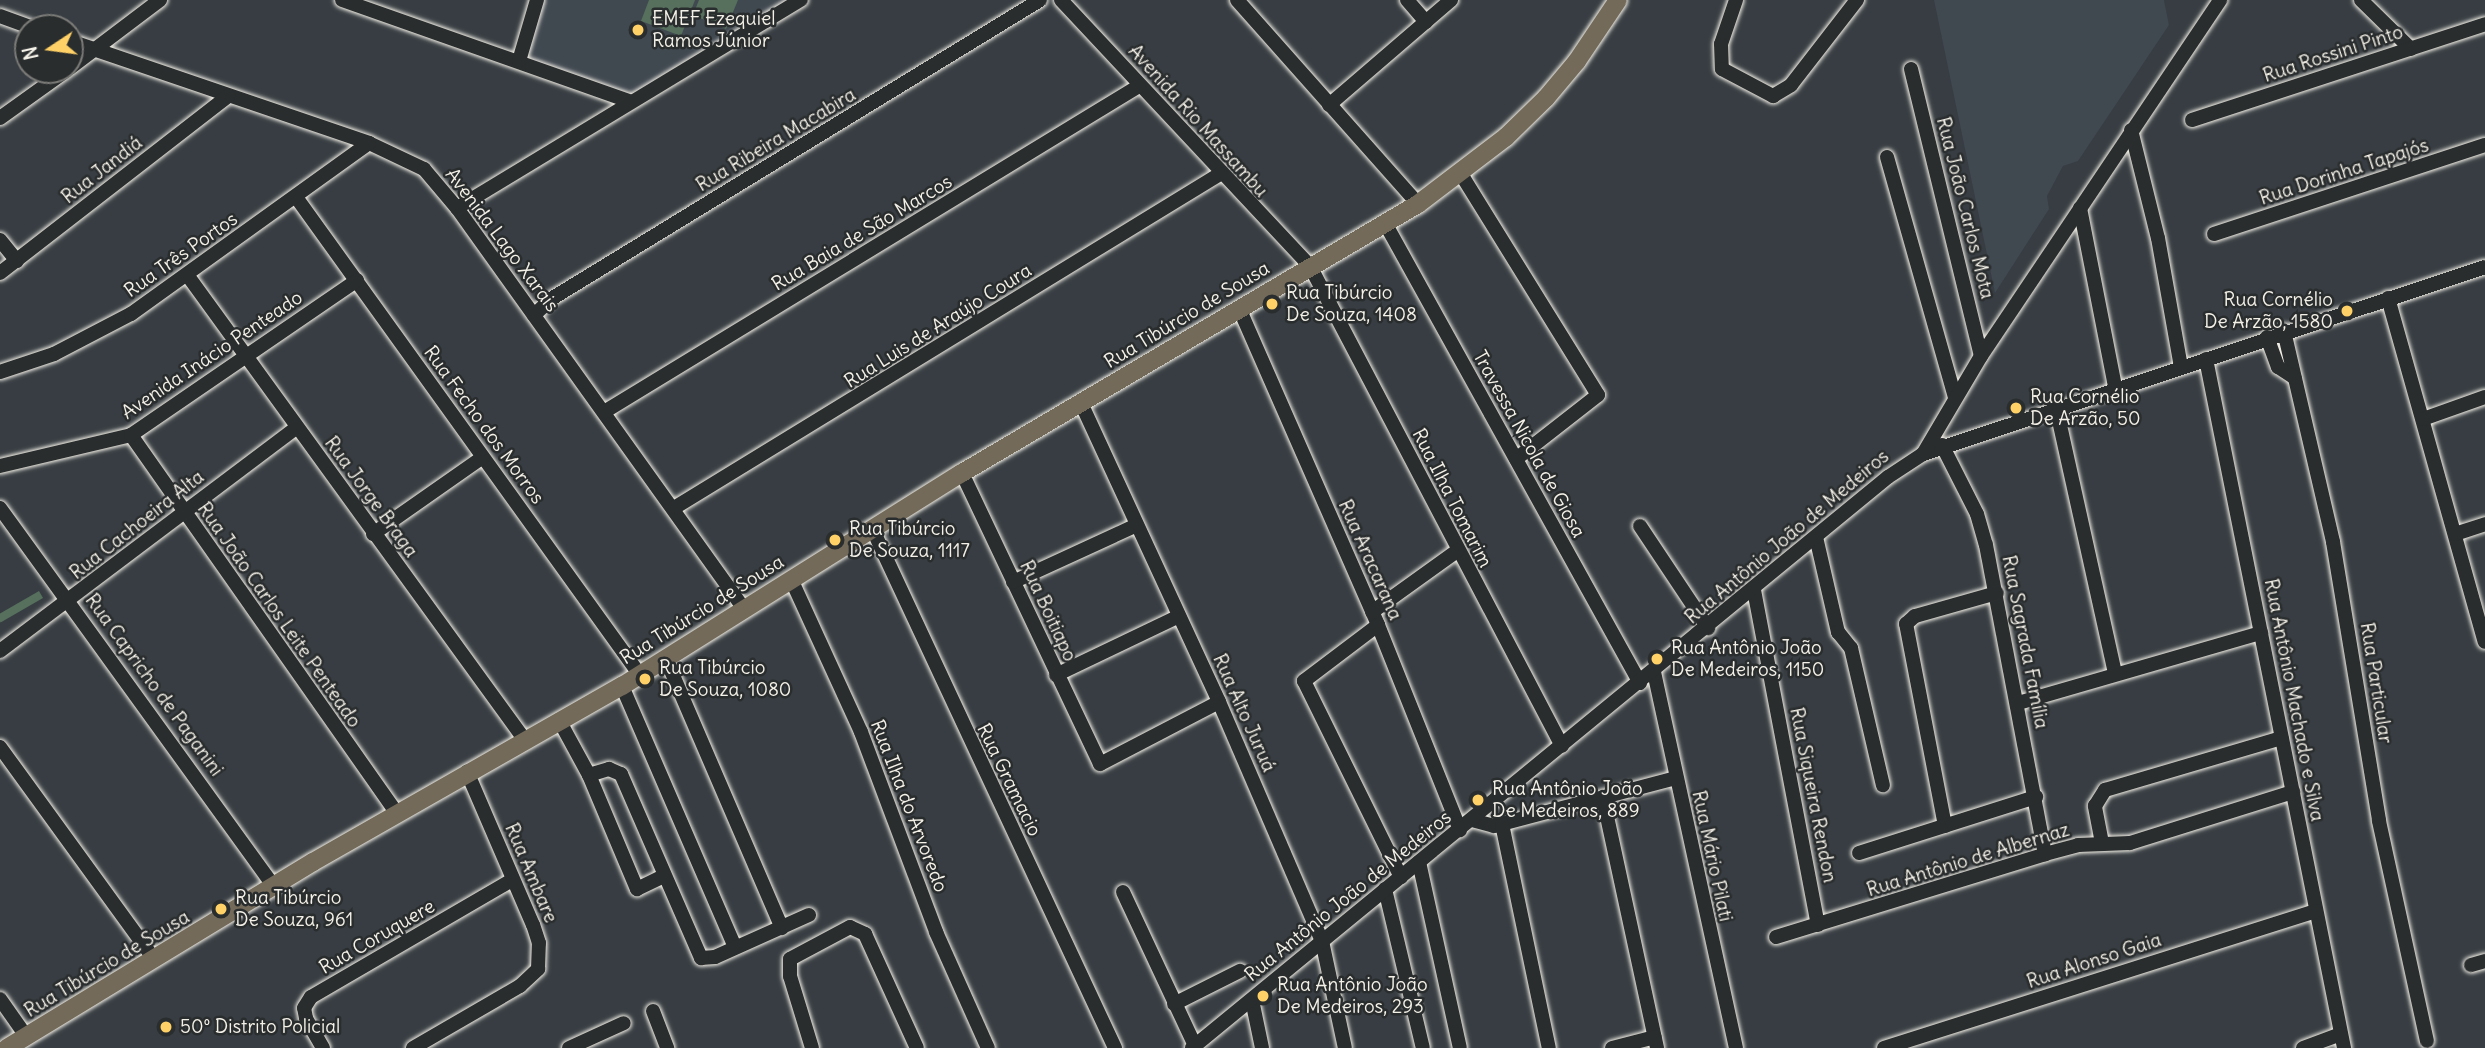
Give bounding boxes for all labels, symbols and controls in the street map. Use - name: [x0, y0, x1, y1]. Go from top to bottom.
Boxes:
- place label: EMEF Ezequiel Ramos Júnior: [652, 8, 775, 52]
- north arrow: [14, 14, 84, 84]
- street label: Rua Rossini Pinto: [2260, 21, 2406, 87]
- marker: EMEF Ezequiel Ramos Júnior: [630, 22, 646, 38]
- street label: Avenida Rio Massambu: [1123, 40, 1273, 202]
- text: N: [17, 44, 44, 62]
- street label: Rua Ribeira Macabira: [692, 83, 860, 197]
- street label: Rua João Carlos Mota: [1931, 115, 1999, 301]
- street label: Rua Jandiá: [57, 131, 147, 209]
- street label: Rua Dorinha Tapajós: [2256, 134, 2432, 210]
- street label: Avenida Lago Xarais: [441, 164, 563, 316]
- street label: Rua Baia de São Marcos: [768, 170, 956, 296]
- street label: Rua Três Portos: [120, 208, 242, 302]
- street label: Rua Tibúrcio de Sousa: [1100, 257, 1274, 373]
- street label: Rua Luis de Araújo Coura: [840, 259, 1036, 393]
- place label: Rua Tibúrcio De Souza, 1408: [1286, 282, 1417, 326]
- street label: Avenida Inácio Penteado: [117, 286, 307, 424]
- place label: Rua Cornélio De Arzão, 1580: [2204, 289, 2333, 333]
- marker: Rua Tibúrcio De Souza, 1408: [1264, 296, 1280, 312]
- marker: Rua Cornélio De Arzão, 1580: [2339, 303, 2355, 319]
- street label: Rua Fecho dos Morros: [419, 342, 549, 508]
- street label: Travessa Nicola de Giosa: [1468, 347, 1590, 541]
- place label: Rua Cornélio De Arzão, 50: [2030, 386, 2141, 430]
- marker: Rua Cornélio De Arzão, 50: [2008, 400, 2024, 416]
- street label: Rua Ilha Tomarim: [1407, 425, 1497, 571]
- street label: Rua Jorge Braga: [320, 432, 422, 562]
- street label: Rua Antônio João de Medeiros: [1680, 445, 1894, 629]
- street label: Rua Cachoeira Alta: [65, 466, 209, 584]
- street label: Rua Aracarana: [1333, 496, 1407, 624]
- street label: Rua João Carlos Leite Penteado: [192, 498, 366, 732]
- place label: Rua Tibúrcio De Souza, 1117: [849, 518, 970, 562]
- marker: Rua Tibúrcio De Souza, 1117: [827, 532, 843, 548]
- street label: Rua Tibúrcio de Sousa: [616, 550, 788, 670]
- street label: Rua Sagrada Família: [1997, 553, 2053, 731]
- street label: Rua Boitiapo: [1015, 557, 1081, 665]
- street label: Rua Antônio Machado e Silva: [2259, 577, 2329, 823]
- street label: Rua Capricho de Paganini: [80, 589, 228, 781]
- street label: Rua Particular: [2355, 621, 2397, 745]
- place label: Rua Antônio João De Medeiros, 1150: [1671, 637, 1824, 681]
- street label: Rua Alto Juruá: [1208, 650, 1280, 776]
- marker: Rua Antônio João De Medeiros, 1150: [1649, 651, 1665, 667]
- place label: Rua Tibúrcio De Souza, 1080: [659, 657, 791, 701]
- marker: Rua Tibúrcio De Souza, 1080: [637, 671, 653, 687]
- street label: Rua Siqueira Rendon: [1785, 706, 1841, 884]
- street label: Rua Ilha do Arvoredo: [866, 717, 952, 895]
- street label: Rua Gramacio: [972, 720, 1046, 840]
- place label: Rua Antônio João De Medeiros, 889: [1492, 778, 1643, 822]
- street label: Rua Mário Pilati: [1687, 789, 1737, 923]
- marker: Rua Antônio João De Medeiros, 889: [1470, 792, 1486, 808]
- street label: Rua Antônio João de Medeiros: [1240, 806, 1456, 986]
- street label: Rua Antônio de Albernaz: [1864, 818, 2072, 902]
- street label: Rua Ambare: [500, 820, 562, 926]
- place label: Rua Tibúrcio De Souza, 961: [235, 887, 353, 931]
- street label: Rua Coruquere: [315, 895, 439, 979]
- marker: Rua Tibúrcio De Souza, 961: [213, 901, 229, 917]
- street label: Rua Tibúrcio de Sousa: [20, 906, 194, 1022]
- street label: Rua Alonso Gaia: [2024, 929, 2164, 993]
- place label: Rua Antônio João De Medeiros, 293: [1277, 974, 1428, 1018]
- marker: Rua Antônio João De Medeiros, 293: [1255, 988, 1271, 1004]
- place label: 50º Distrito Policial: [180, 1016, 340, 1038]
- marker: 50º Distrito Policial: [158, 1019, 174, 1035]

